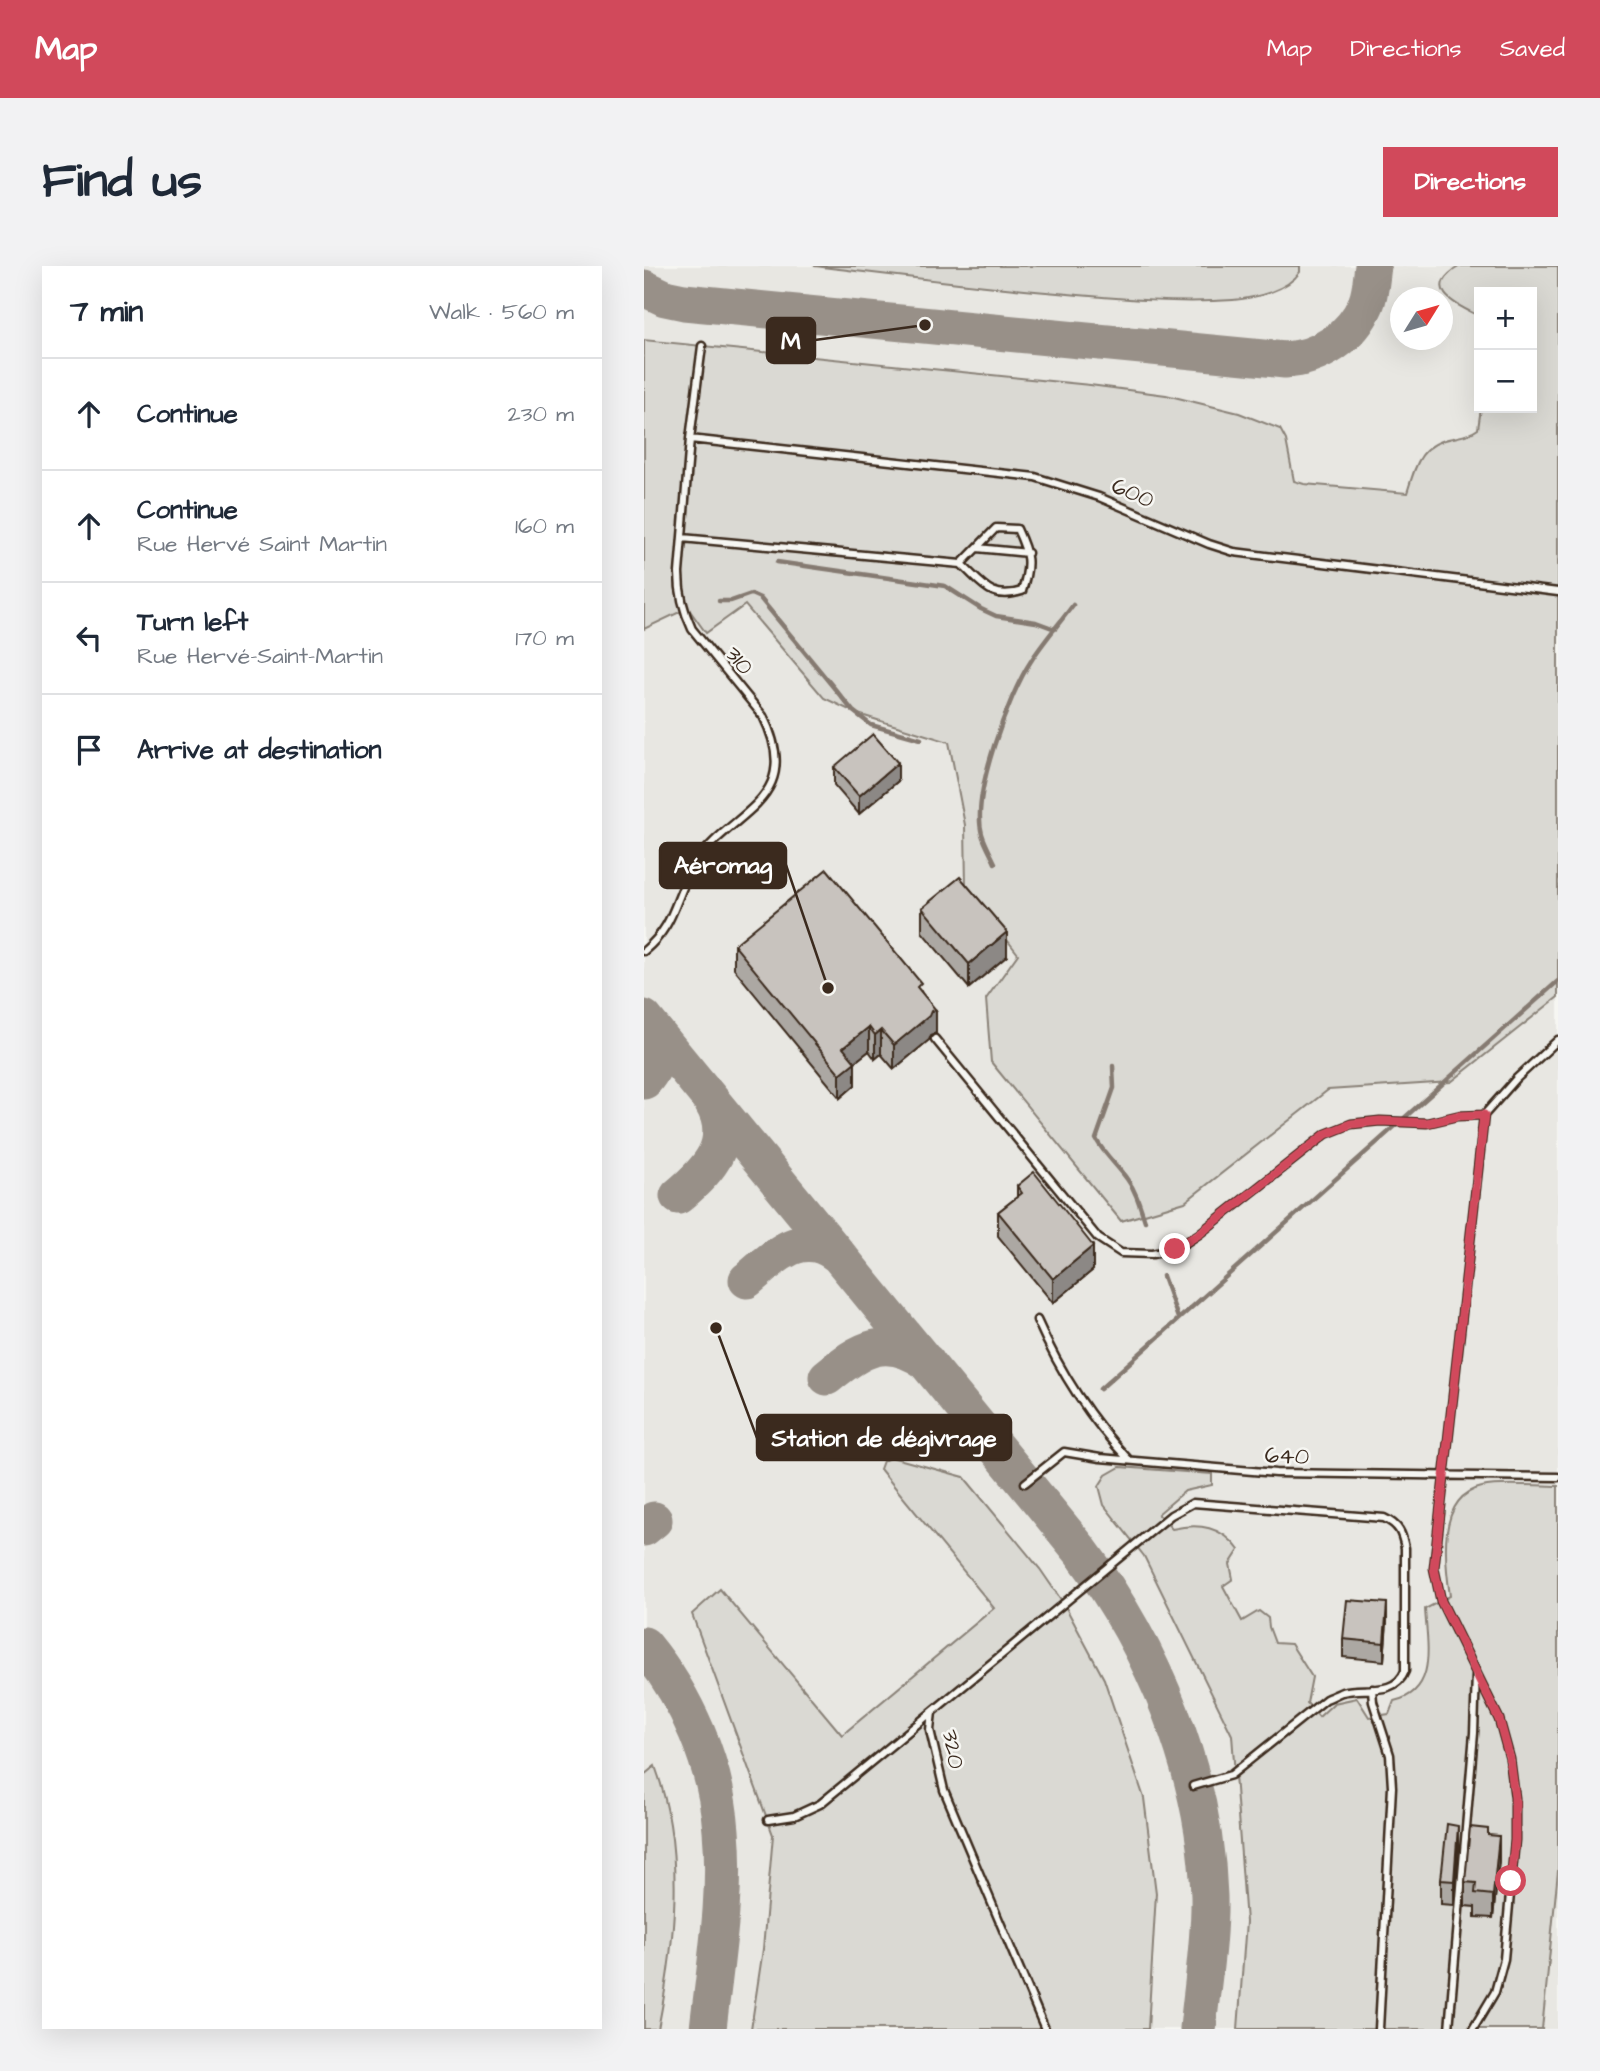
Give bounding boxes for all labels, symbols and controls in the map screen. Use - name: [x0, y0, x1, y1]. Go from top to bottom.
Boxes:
- text: Map: [35, 26, 97, 72]
- text: Map: [1267, 32, 1312, 66]
- text: Directions: [1350, 32, 1462, 66]
- text: Saved: [1500, 32, 1565, 66]
- button: Directions: [1383, 147, 1558, 217]
- text: Find us: [42, 148, 202, 216]
- north arrow: [1390, 287, 1453, 350]
- map controls: [1474, 287, 1537, 413]
- button: +: [1474, 287, 1537, 350]
- text: 7 min: [70, 291, 143, 333]
- text: Walk · 560 m: [429, 296, 574, 328]
- callout: M: [767, 318, 815, 363]
- text: M: [781, 325, 801, 359]
- button: −: [1474, 350, 1537, 413]
- icon: ahead: [70, 395, 108, 433]
- text: Continue: [137, 396, 238, 432]
- text: 230 m: [508, 398, 574, 430]
- street label: 600: [1106, 470, 1159, 516]
- text: Continue: [137, 492, 238, 528]
- icon: ahead: [70, 507, 108, 545]
- text: 160 m: [515, 510, 574, 542]
- text: Rue Hervé Saint Martin: [137, 528, 387, 560]
- text: Turn left: [137, 604, 248, 640]
- icon: left: [70, 619, 108, 657]
- text: 170 m: [515, 622, 574, 654]
- street label: 310: [718, 639, 761, 682]
- text: Rue Hervé-Saint-Martin: [137, 640, 383, 672]
- icon: arrive: [70, 731, 108, 769]
- text: Arrive at destination: [137, 732, 382, 768]
- callout: Aéromag: [660, 843, 786, 888]
- text: Aéromag: [674, 849, 773, 884]
- route end: [1159, 1233, 1190, 1264]
- callout: Station de dégivrage: [757, 1415, 1011, 1460]
- text: Station de dégivrage: [770, 1422, 997, 1457]
- street label: 640: [1264, 1439, 1310, 1473]
- street label: 320: [934, 1727, 972, 1771]
- route start: [1495, 1865, 1526, 1896]

